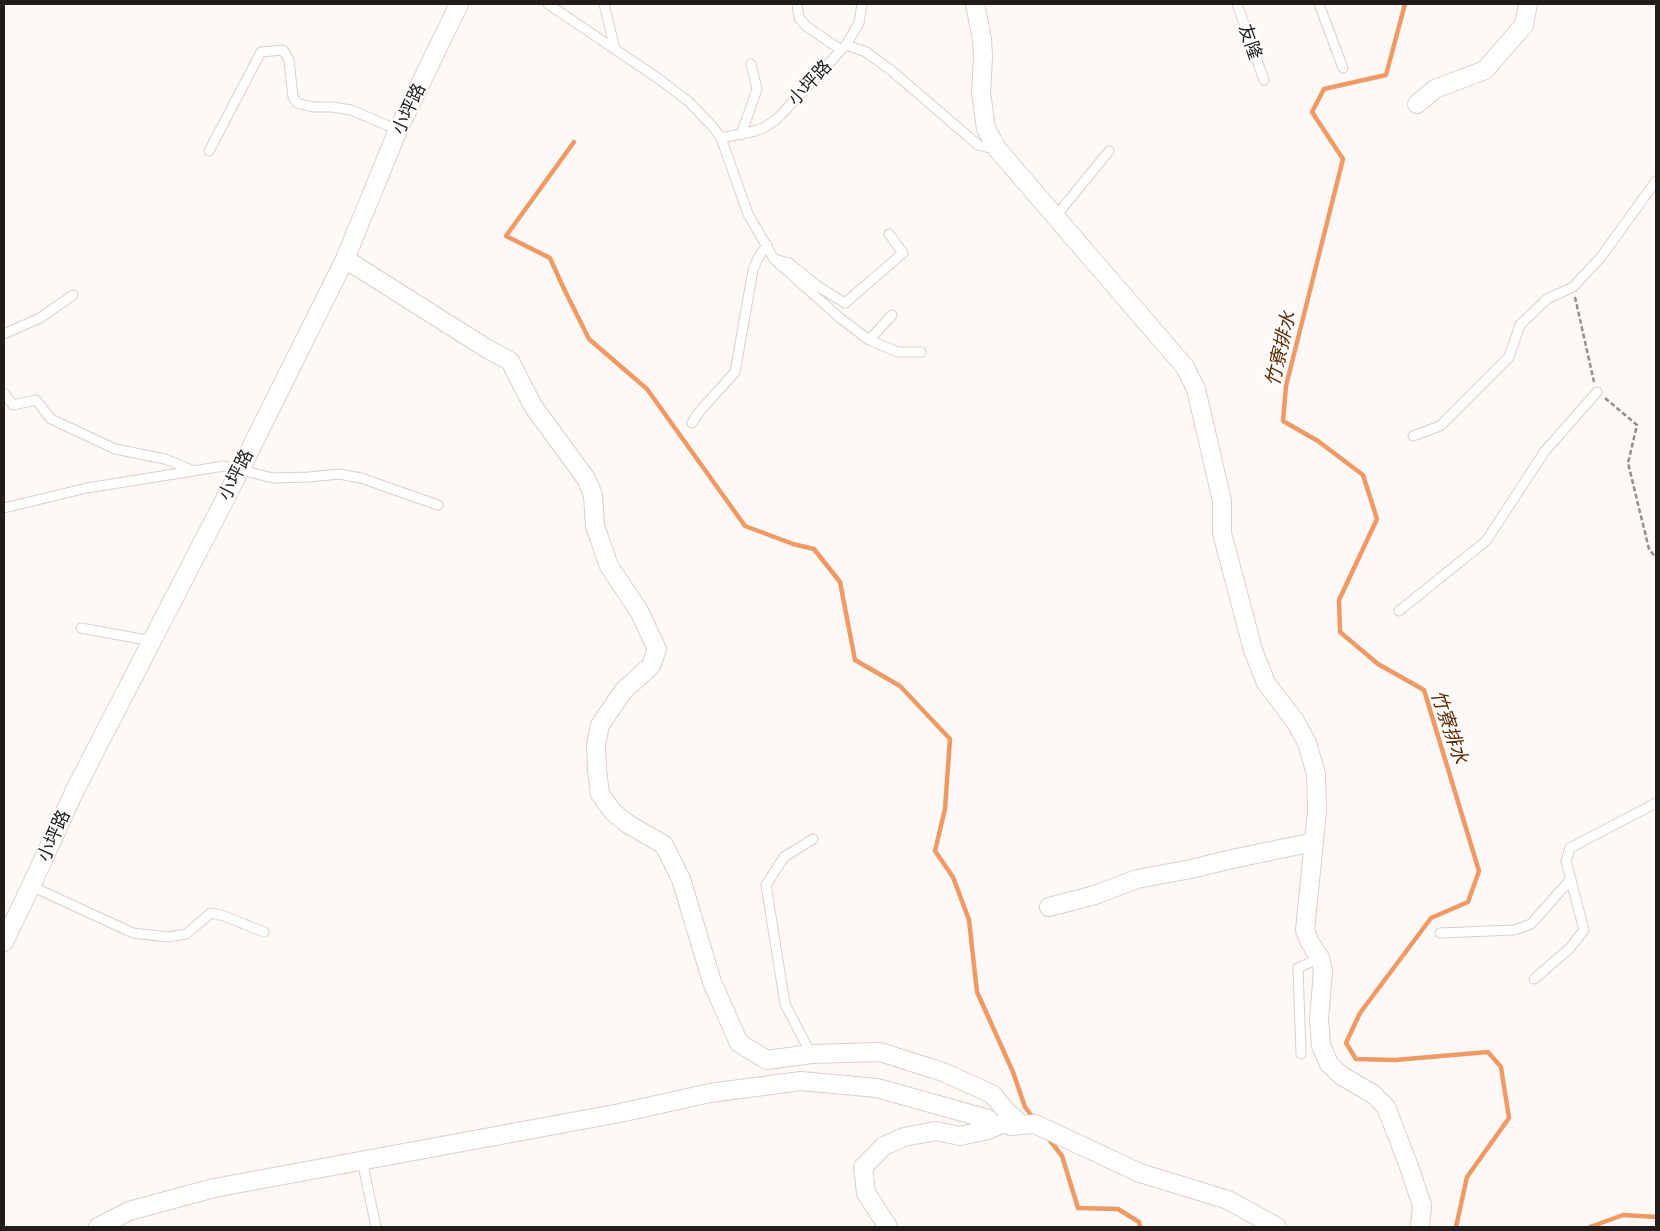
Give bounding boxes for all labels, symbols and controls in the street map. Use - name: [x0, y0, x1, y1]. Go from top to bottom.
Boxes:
- street label: 友隆: [1234, 21, 1266, 63]
- street label: 小坪路: [784, 56, 836, 110]
- street label: 小坪路: [388, 80, 430, 138]
- water label: 竹寮排水: [1261, 309, 1301, 389]
- street label: 小坪路: [214, 446, 258, 504]
- water label: 竹寮排水: [1426, 687, 1472, 767]
- street label: 小坪路: [33, 807, 75, 865]

